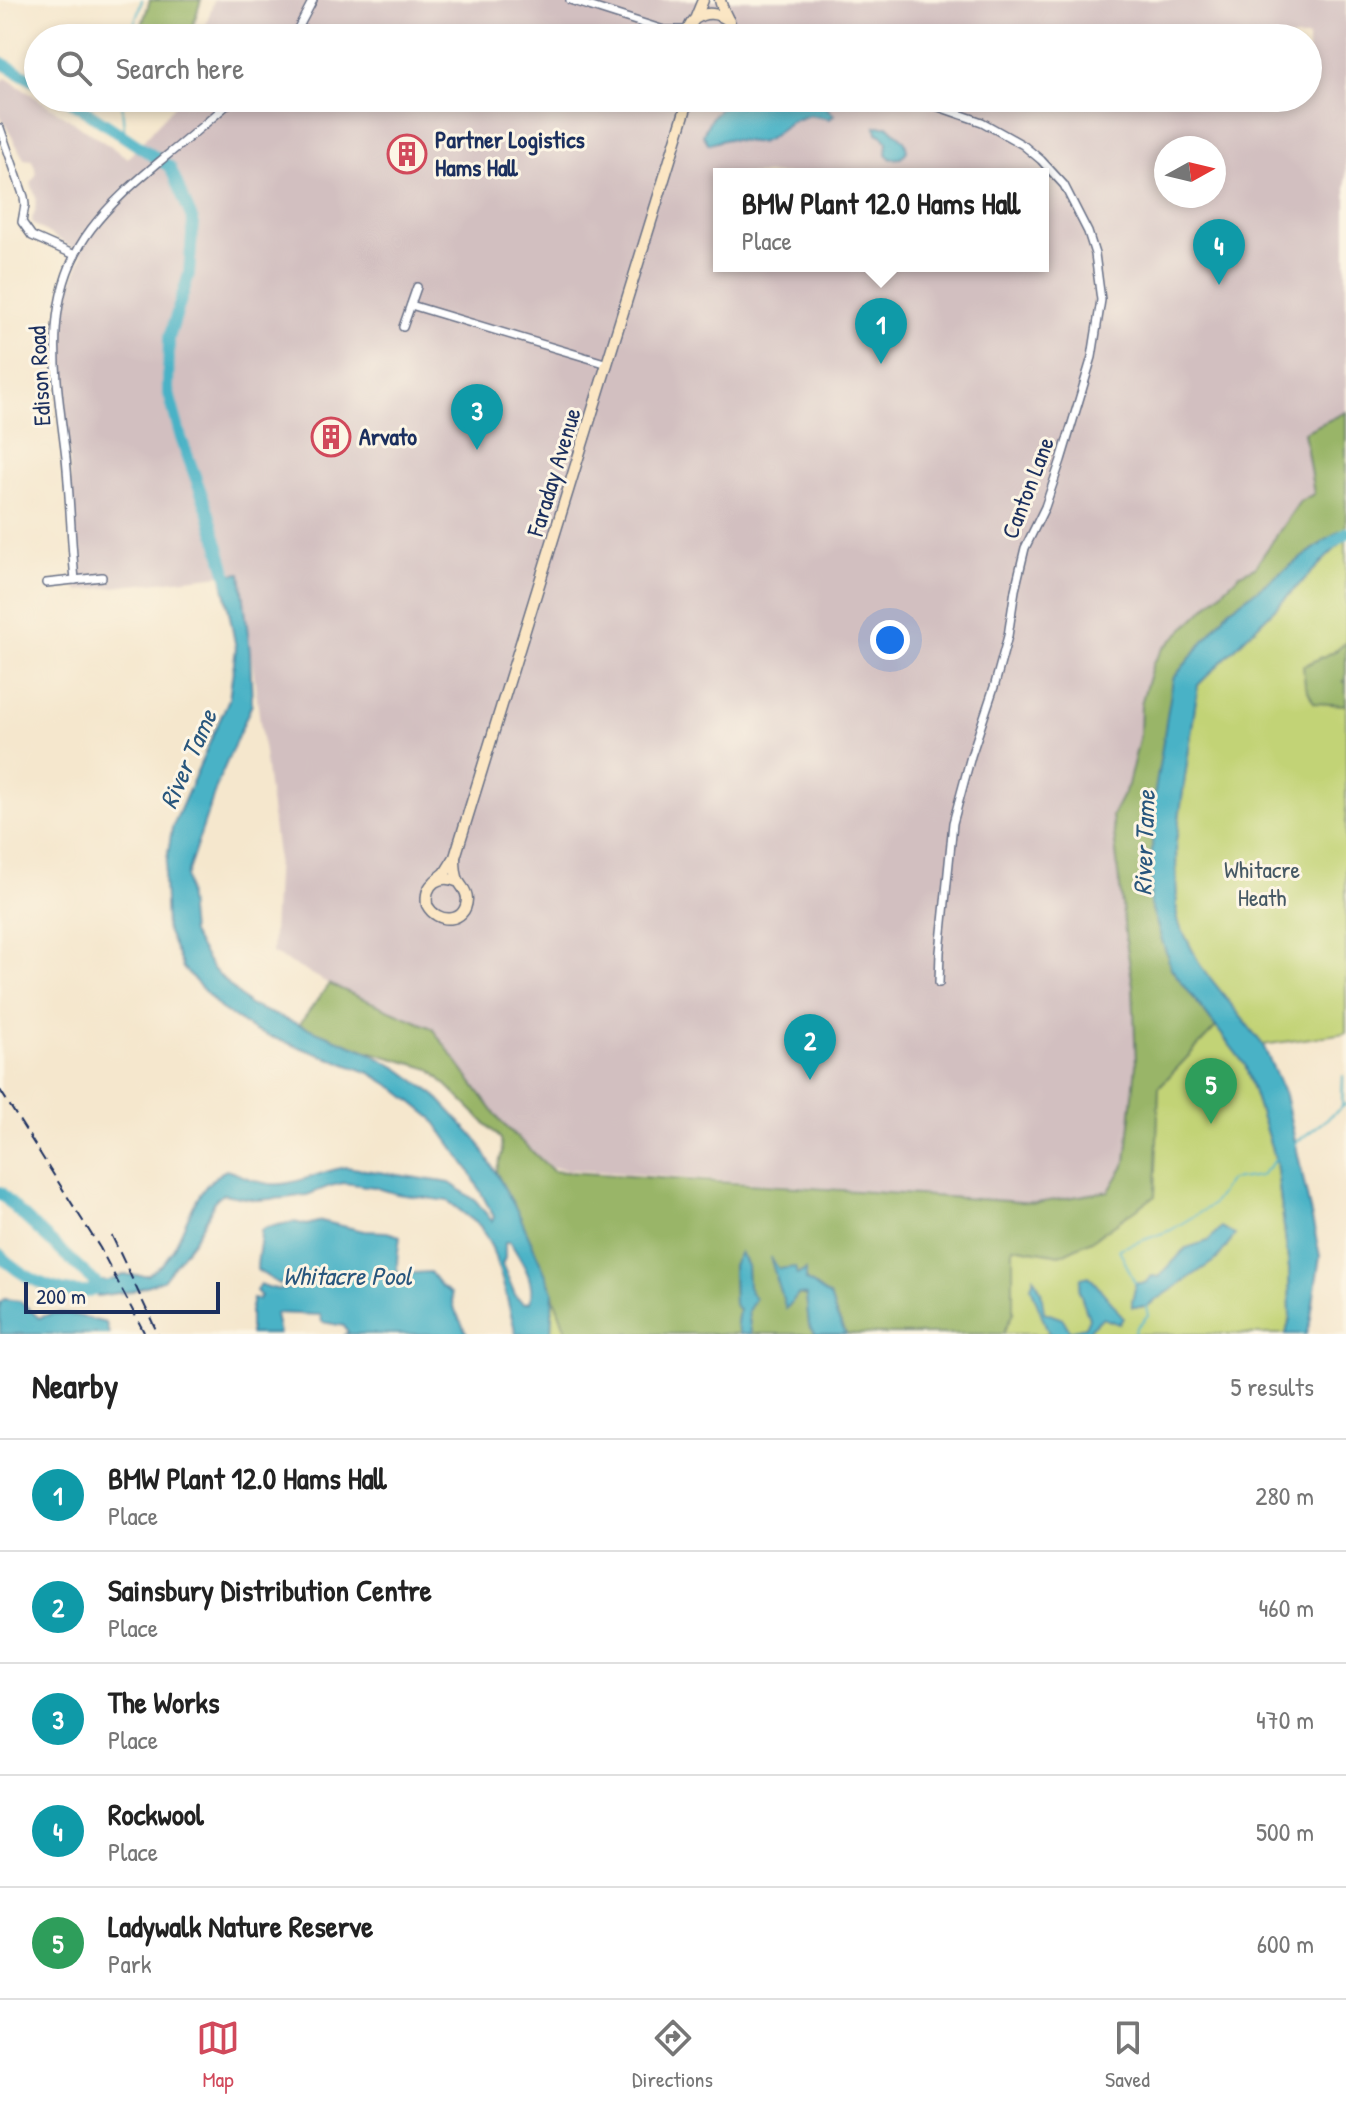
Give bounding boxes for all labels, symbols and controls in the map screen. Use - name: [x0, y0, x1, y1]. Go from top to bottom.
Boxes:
- search box: [24, 24, 1322, 112]
- icon: search: [52, 46, 96, 90]
- text: Search here: [116, 48, 244, 88]
- place label: Partner Logistics Hams Hall: [435, 123, 585, 183]
- building icon: Partner Logistics Hams Hall: [386, 133, 428, 175]
- north arrow: [1154, 136, 1226, 208]
- popup: [713, 168, 1049, 272]
- text: BMW Plant 12.0 Hams Hall: [742, 183, 1020, 223]
- pin: 4: [1193, 219, 1245, 285]
- text: Place: [742, 223, 792, 258]
- pin: 1: [855, 298, 907, 364]
- street label: Edison Road: [20, 325, 58, 427]
- pin: 3: [451, 384, 503, 450]
- street label: Faraday Avenue: [518, 403, 588, 541]
- building icon: Arvato: [310, 416, 352, 458]
- place label: Arvato: [359, 420, 417, 452]
- street label: Canton Lane: [993, 432, 1061, 543]
- your location: [870, 620, 910, 660]
- water label: River Tame: [150, 702, 226, 814]
- water label: River Tame: [1124, 788, 1163, 896]
- park label: Whitacre Heath: [1224, 853, 1300, 913]
- pin: 2: [784, 1014, 836, 1080]
- pin: 5: [1185, 1058, 1237, 1124]
- water label: Whitacre Pool: [283, 1258, 412, 1293]
- scale bar: [24, 1278, 220, 1314]
- text: 200 m: [36, 1281, 86, 1311]
- text: Nearby: [32, 1363, 118, 1409]
- text: 5 results: [1230, 1369, 1314, 1404]
- text: BMW Plant 12.0 Hams Hall: [108, 1458, 386, 1498]
- text: 1: [53, 1478, 63, 1513]
- text: 280 m: [1255, 1478, 1314, 1513]
- text: Place: [108, 1498, 158, 1533]
- text: Sainsbury Distribution Centre: [108, 1570, 432, 1610]
- text: 2: [52, 1590, 64, 1625]
- text: 460 m: [1259, 1590, 1314, 1625]
- text: Place: [108, 1610, 158, 1645]
- text: The Works: [108, 1682, 220, 1722]
- text: 3: [52, 1702, 64, 1737]
- text: 470 m: [1256, 1702, 1314, 1737]
- text: Place: [108, 1722, 158, 1757]
- text: Rockwool: [108, 1794, 204, 1834]
- text: 4: [53, 1814, 63, 1849]
- text: 500 m: [1256, 1814, 1314, 1849]
- text: Place: [108, 1834, 158, 1869]
- text: Ladywalk Nature Reserve: [108, 1906, 373, 1946]
- text: 5: [53, 1926, 64, 1961]
- text: 600 m: [1257, 1926, 1314, 1961]
- text: Park: [108, 1946, 152, 1981]
- tab: Map: [196, 2016, 240, 2094]
- tab: Directions: [632, 2016, 713, 2094]
- tab: Saved: [1105, 2016, 1150, 2094]

